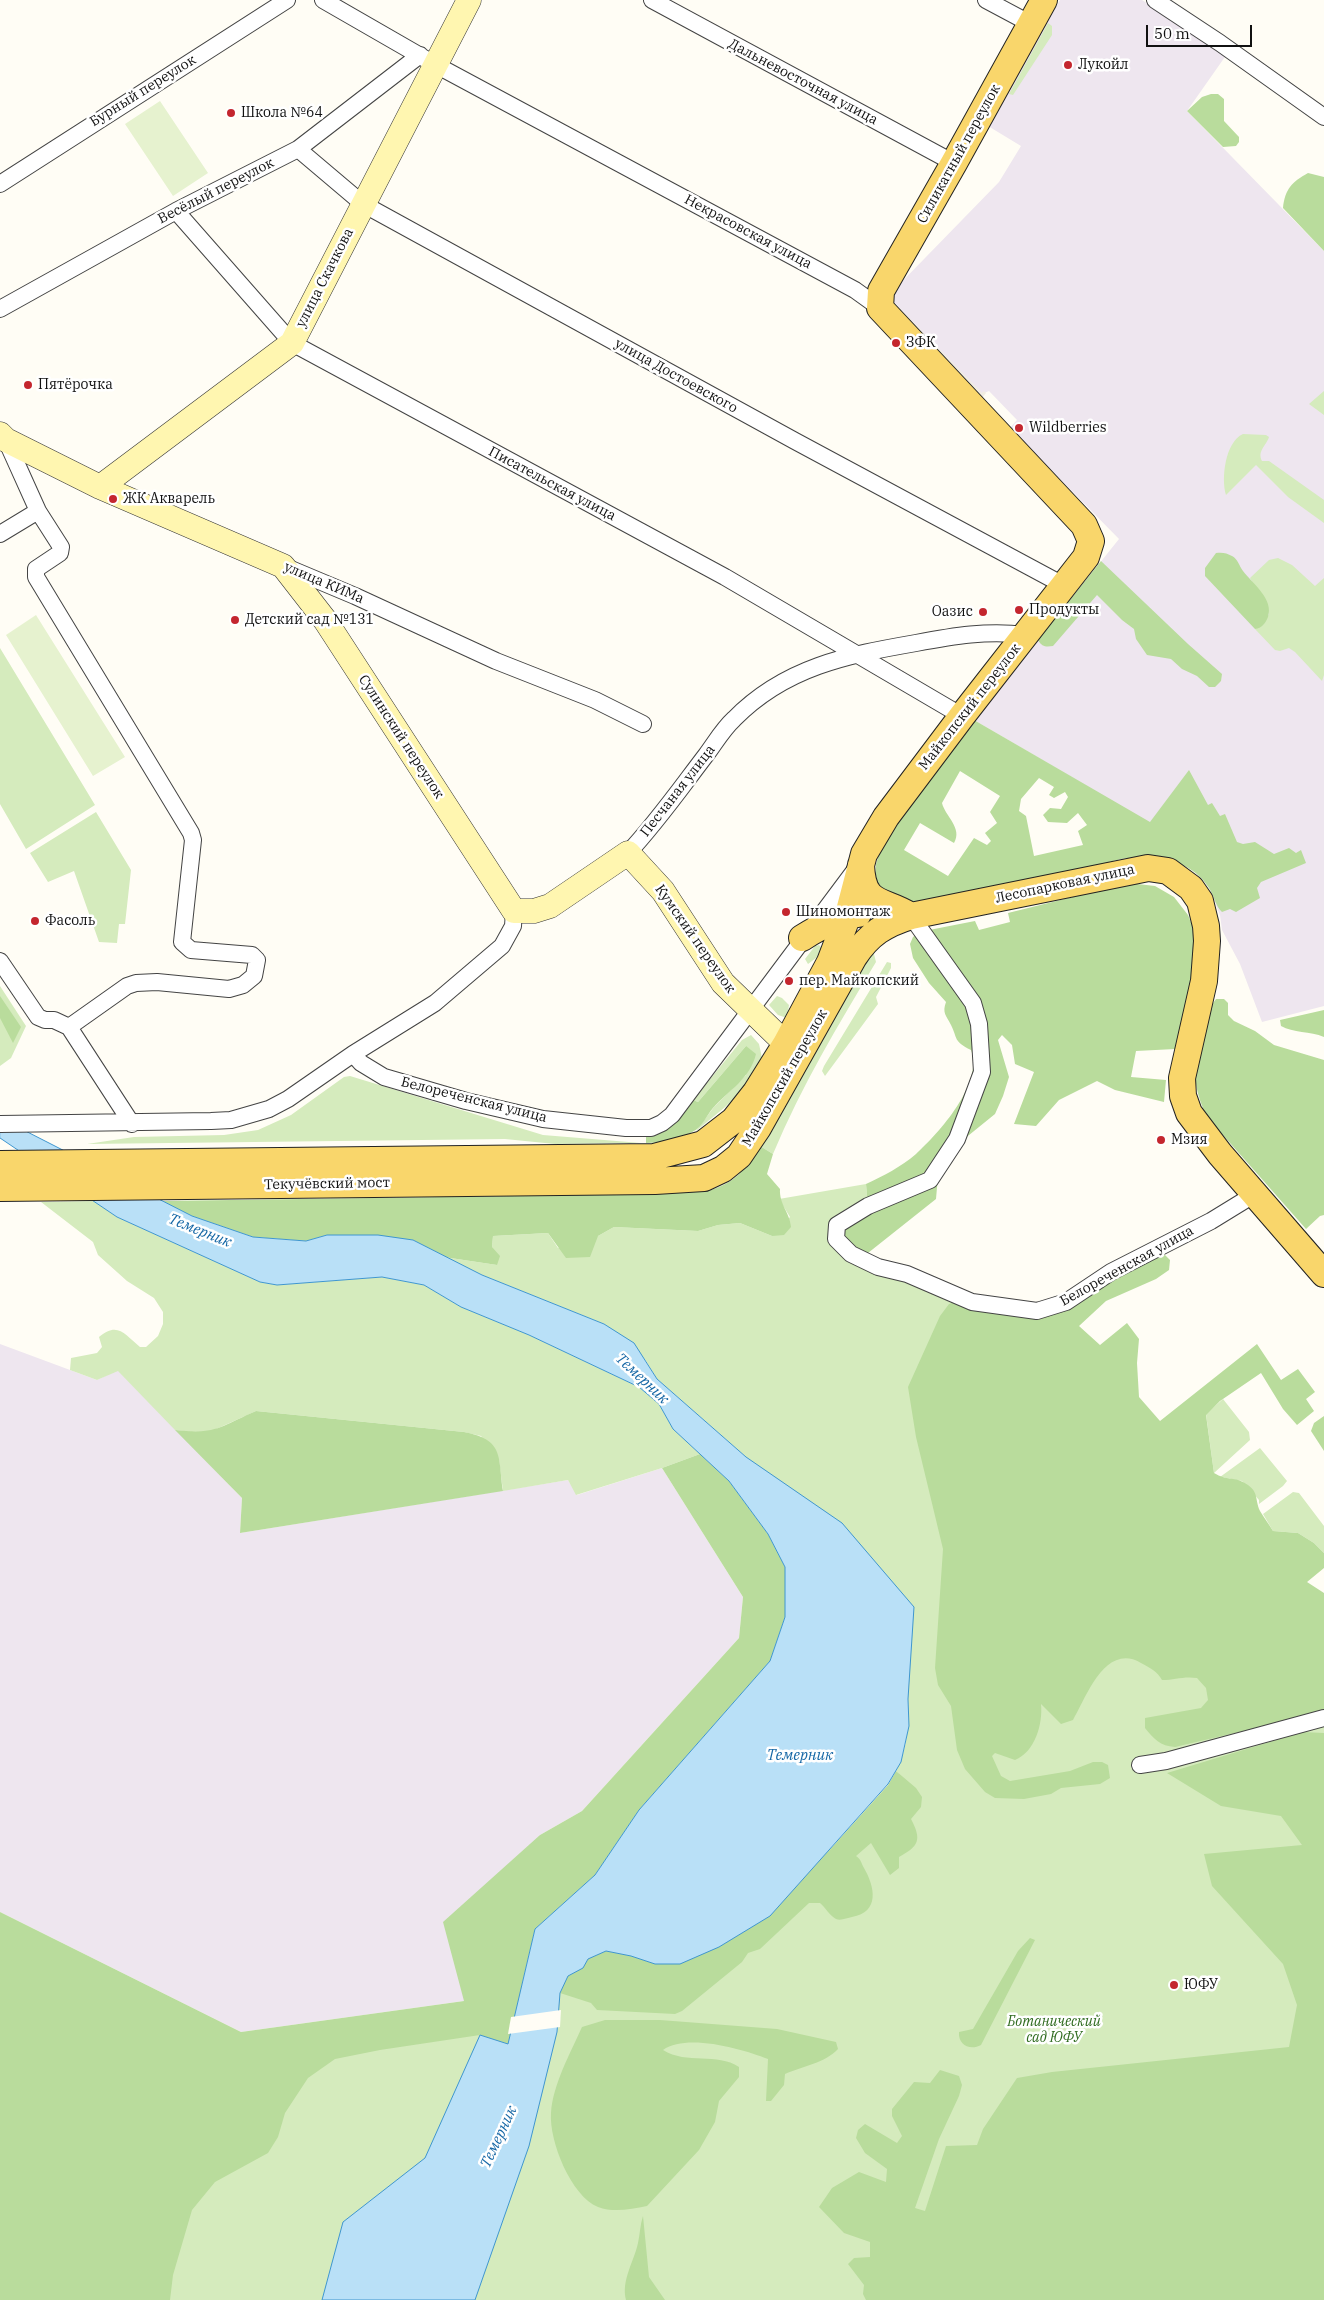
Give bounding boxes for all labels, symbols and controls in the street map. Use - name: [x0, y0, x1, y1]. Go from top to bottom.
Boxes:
- scale bar: [1149, 15, 1255, 47]
- text: 50 m: [1154, 24, 1190, 43]
- street label: Дальневосточная улица: [725, 35, 881, 129]
- street label: Бурный переулок: [87, 52, 199, 130]
- place label: Лукойл: [1078, 57, 1129, 73]
- marker: Лукойл: [1062, 59, 1074, 71]
- street label: Силикатный переулок: [914, 82, 1004, 226]
- place label: Школа №64: [241, 105, 323, 121]
- marker: Школа №64: [225, 107, 237, 119]
- street label: Весёлый переулок: [155, 154, 277, 228]
- street label: Некрасовская улица: [682, 191, 814, 273]
- street label: улица Скачкова: [293, 226, 357, 330]
- street label: улица Достоевского: [612, 335, 740, 417]
- place label: ЗФК: [906, 335, 936, 351]
- marker: ЗФК: [890, 337, 902, 349]
- place label: Пятёрочка: [38, 377, 113, 393]
- marker: Пятёрочка: [22, 379, 34, 391]
- place label: Wildberries: [1029, 420, 1107, 436]
- marker: Wildberries: [1013, 422, 1025, 434]
- street label: Писательская улица: [486, 443, 618, 525]
- place label: ЖК Акварель: [123, 491, 215, 507]
- marker: ЖК Акварель: [107, 493, 119, 505]
- street label: улица КИМа: [281, 559, 367, 607]
- place label: Продукты: [1029, 602, 1099, 618]
- place label: Оазис: [932, 604, 973, 620]
- marker: Продукты: [1013, 604, 1025, 616]
- marker: Оазис: [977, 606, 989, 618]
- place label: Детский сад №131: [245, 612, 374, 628]
- marker: Детский сад №131: [229, 614, 241, 626]
- street label: Майкопский переулок: [915, 641, 1025, 773]
- street label: Сулинский переулок: [355, 672, 447, 802]
- street label: Песчаная улица: [637, 742, 719, 840]
- street label: Лесопарковая улица: [994, 861, 1136, 907]
- street label: Кумский переулок: [651, 882, 739, 996]
- place label: Шиномонтаж: [796, 904, 890, 920]
- marker: Шиномонтаж: [780, 906, 792, 918]
- place label: Фасоль: [45, 913, 95, 929]
- marker: Фасоль: [29, 915, 41, 927]
- place label: пер. Майкопский: [799, 973, 919, 989]
- marker: пер. Майкопский: [783, 975, 795, 987]
- street label: Майкопский переулок: [739, 1006, 831, 1150]
- street label: Белореченская улица: [399, 1074, 549, 1126]
- place label: Мзия: [1171, 1132, 1208, 1148]
- marker: Мзия: [1155, 1134, 1167, 1146]
- street label: Текучёвский мост: [264, 1175, 390, 1193]
- water label: Темерник: [166, 1210, 234, 1252]
- street label: Белореченская улица: [1057, 1222, 1197, 1310]
- water label: Темерник: [612, 1350, 672, 1408]
- water label: Темерник: [767, 1747, 833, 1765]
- place label: ЮФУ: [1184, 1977, 1218, 1993]
- marker: ЮФУ: [1168, 1979, 1180, 1991]
- park label: Ботанический сад ЮФУ: [1007, 2014, 1101, 2046]
- water label: Темерник: [477, 2103, 521, 2171]

